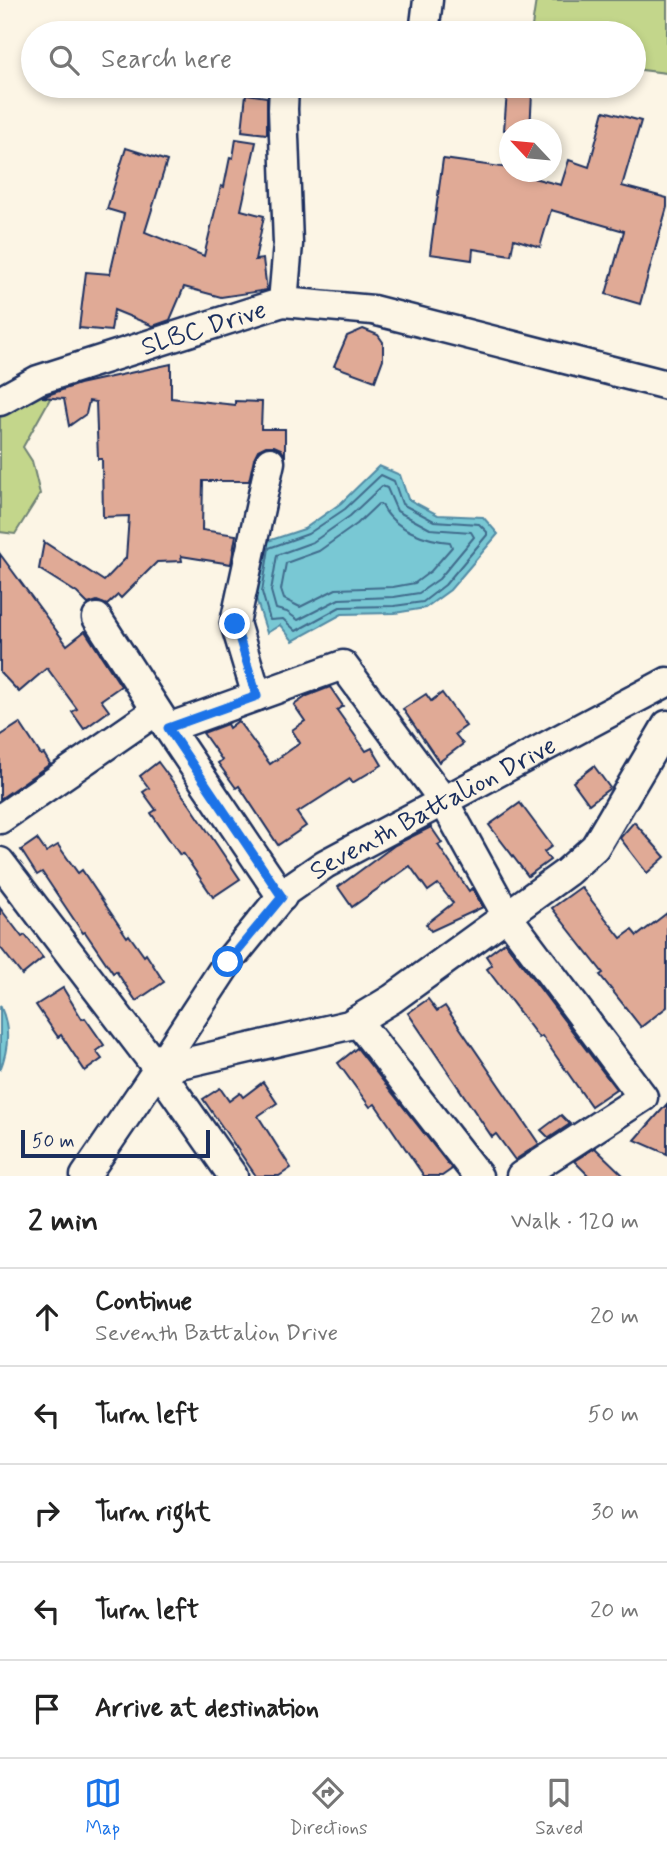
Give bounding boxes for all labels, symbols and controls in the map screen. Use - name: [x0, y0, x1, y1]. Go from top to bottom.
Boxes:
- search box: [21, 21, 646, 98]
- icon: search: [45, 41, 83, 79]
- text: Search here: [101, 43, 232, 77]
- north arrow: [499, 119, 562, 182]
- street label: SLBC Drive: [137, 293, 271, 365]
- route end: [219, 608, 250, 639]
- street label: Seventh Battalion Drive: [303, 729, 563, 889]
- route start: [212, 946, 243, 977]
- scale bar: [21, 1127, 210, 1159]
- text: 50 m: [32, 1129, 75, 1154]
- text: 2 min: [28, 1202, 98, 1241]
- text: Walk · 120 m: [511, 1207, 639, 1237]
- text: Continue: [95, 1285, 192, 1319]
- icon: ahead: [28, 1298, 66, 1336]
- text: 20 m: [590, 1302, 639, 1332]
- text: Seventh Battalion Drive: [95, 1319, 338, 1349]
- icon: left: [28, 1396, 66, 1434]
- text: Turn left: [95, 1398, 199, 1432]
- text: 50 m: [588, 1400, 639, 1430]
- icon: right: [28, 1494, 66, 1532]
- text: Turn right: [95, 1496, 211, 1530]
- text: 30 m: [591, 1498, 639, 1528]
- icon: left: [28, 1592, 66, 1630]
- text: Turn left: [95, 1594, 199, 1628]
- text: 20 m: [590, 1596, 639, 1626]
- icon: arrive: [28, 1690, 66, 1728]
- text: Arrive at destination: [95, 1692, 319, 1726]
- tab: Map: [84, 1774, 122, 1841]
- tab: Directions: [289, 1774, 368, 1841]
- tab: Saved: [535, 1774, 583, 1841]

